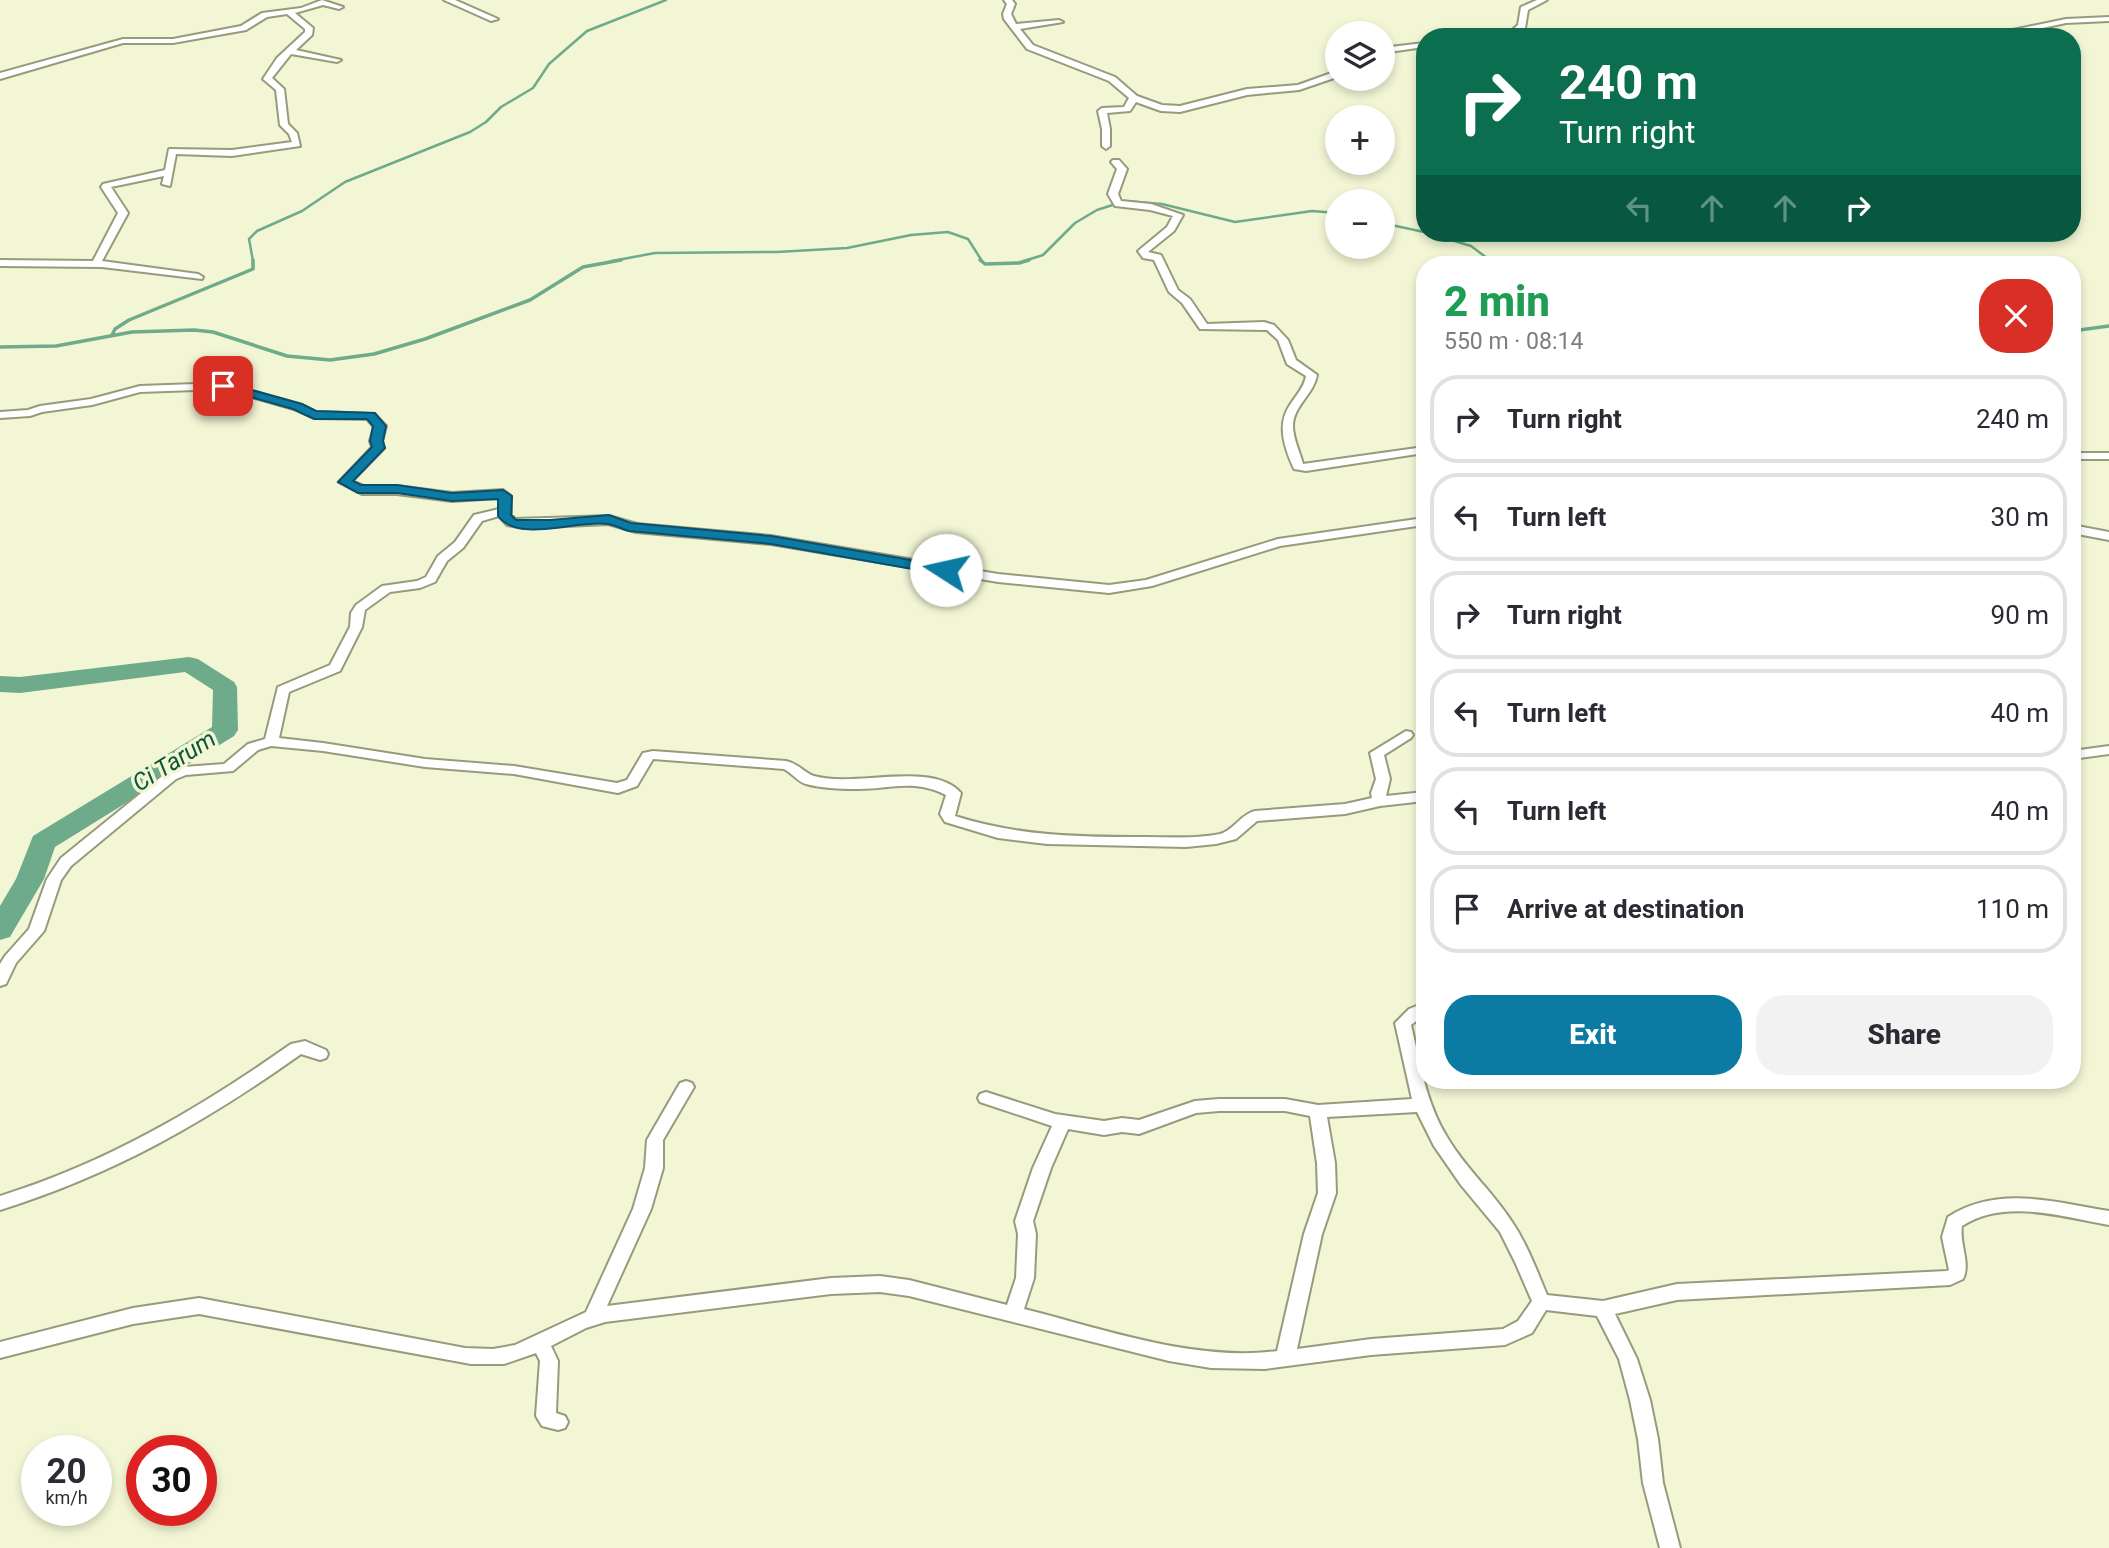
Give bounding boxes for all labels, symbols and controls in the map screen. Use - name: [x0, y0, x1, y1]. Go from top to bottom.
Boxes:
- map controls: [1325, 21, 1395, 259]
- button: layers: [1325, 21, 1395, 91]
- text: 240 m: [1559, 54, 1698, 111]
- icon: right: [1444, 56, 1535, 147]
- button: +: [1325, 105, 1395, 175]
- text: Turn right: [1559, 113, 1695, 151]
- button: −: [1325, 189, 1395, 259]
- icon: left: [1620, 189, 1658, 227]
- icon: ahead: [1693, 189, 1731, 227]
- icon: ahead: [1766, 189, 1804, 227]
- icon: right: [1839, 189, 1877, 227]
- text: 2 min: [1444, 277, 1550, 326]
- button: close: [1979, 279, 2053, 353]
- text: 550 m · 08:14: [1444, 328, 1583, 355]
- pin: [193, 356, 253, 416]
- icon: arrive: [204, 367, 242, 405]
- icon: right: [1448, 400, 1486, 438]
- text: Turn right: [1507, 404, 1622, 434]
- text: 240 m: [1976, 404, 2049, 434]
- icon: left: [1448, 498, 1486, 536]
- text: Turn left: [1507, 502, 1606, 532]
- text: 30 m: [1991, 502, 2049, 532]
- position arrow: [909, 533, 983, 607]
- icon: right: [1448, 596, 1486, 634]
- text: Turn right: [1507, 600, 1622, 630]
- text: 90 m: [1991, 600, 2049, 630]
- icon: left: [1448, 694, 1486, 732]
- text: Turn left: [1507, 698, 1606, 728]
- text: 40 m: [1991, 698, 2049, 728]
- water label: Ci Tarum: [127, 725, 221, 797]
- icon: left: [1448, 792, 1486, 830]
- text: Turn left: [1507, 796, 1606, 826]
- text: 40 m: [1991, 796, 2049, 826]
- icon: arrive: [1448, 890, 1486, 928]
- text: Arrive at destination: [1507, 894, 1744, 924]
- text: 110 m: [1976, 894, 2049, 924]
- button: Exit: [1444, 995, 1742, 1075]
- button: Share: [1756, 995, 2053, 1075]
- speed limit sign: 30: [126, 1435, 217, 1526]
- text: 20: [46, 1451, 87, 1492]
- text: km/h: [45, 1487, 88, 1508]

